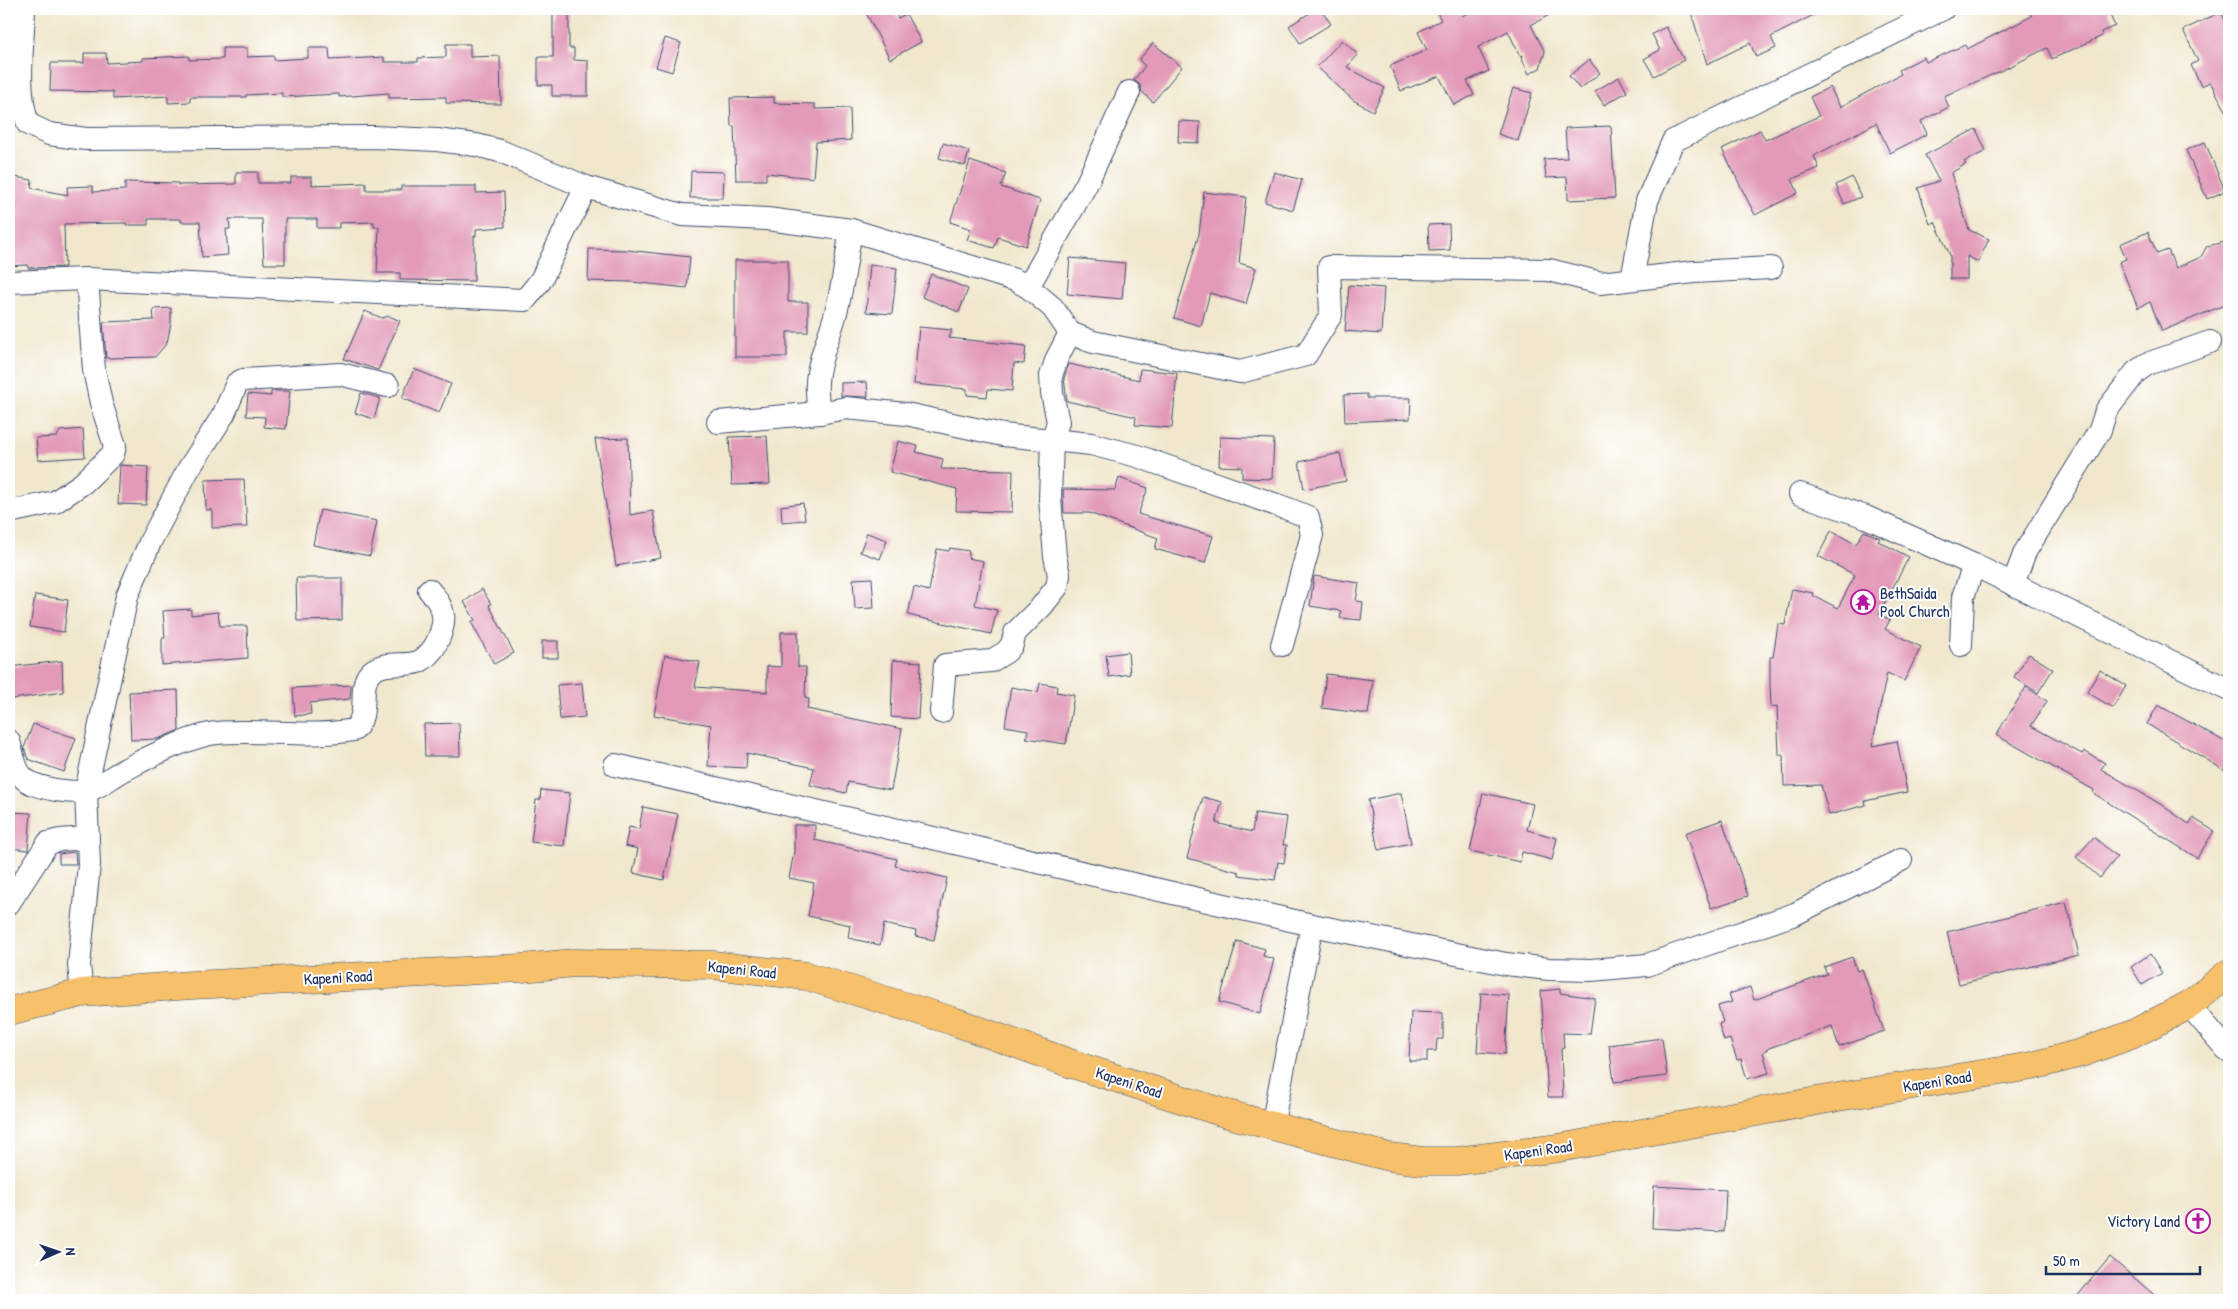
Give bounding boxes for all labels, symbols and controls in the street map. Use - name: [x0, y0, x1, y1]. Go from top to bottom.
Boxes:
- place label: BethSaida Pool Church: [1880, 582, 1950, 622]
- temple icon: BethSaida Pool Church: [1850, 589, 1876, 615]
- street label: Kapeni Road: [707, 954, 777, 984]
- street label: Kapeni Road: [303, 964, 373, 990]
- street label: Kapeni Road: [1093, 1061, 1165, 1103]
- street label: Kapeni Road: [1901, 1065, 1973, 1097]
- street label: Kapeni Road: [1503, 1134, 1573, 1166]
- church icon: Victory Land: [2185, 1208, 2211, 1234]
- place label: Victory Land: [2107, 1210, 2180, 1232]
- north arrow: [32, 1226, 82, 1276]
- scale bar: [2046, 1244, 2199, 1276]
- text: N: [62, 1247, 81, 1256]
- text: 50 m: [2053, 1250, 2080, 1271]

